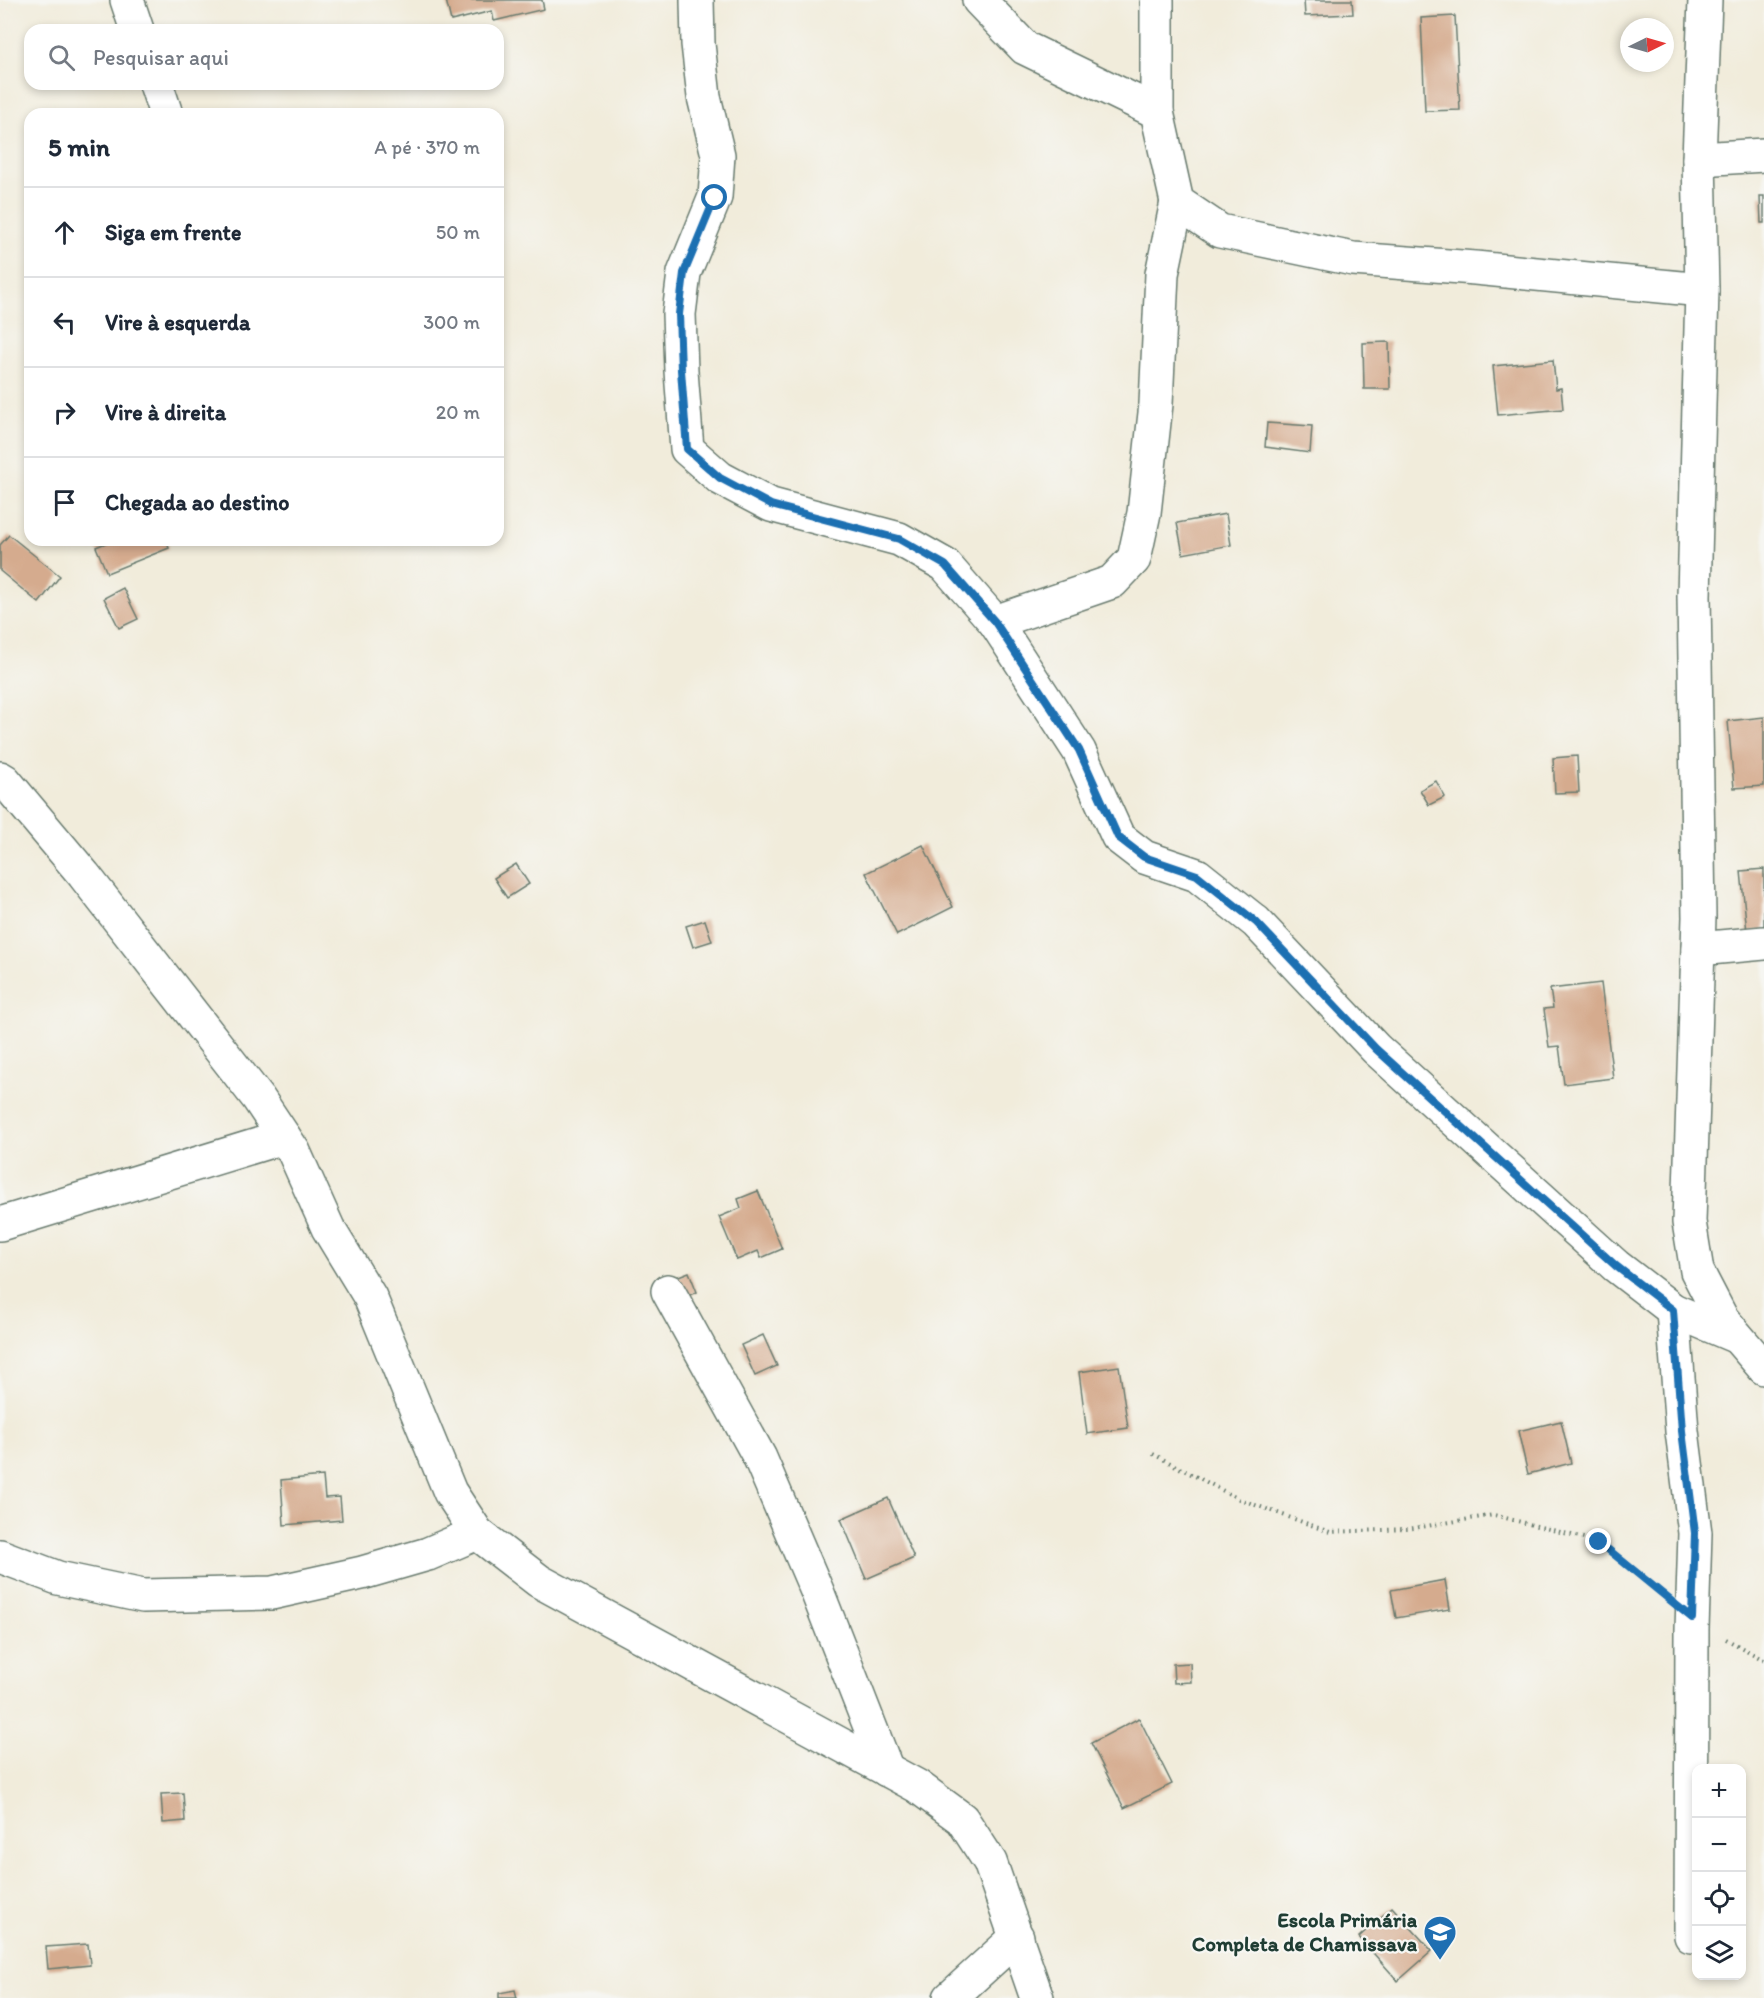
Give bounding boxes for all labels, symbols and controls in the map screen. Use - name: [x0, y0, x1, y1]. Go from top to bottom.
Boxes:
- north arrow: [1620, 18, 1674, 72]
- search box: [24, 24, 504, 90]
- icon: search: [45, 41, 78, 74]
- text: Pesquisar aqui: [93, 44, 229, 71]
- text: 5 min: [48, 131, 110, 163]
- text: A pé · 370 m: [374, 135, 480, 159]
- route start: [701, 184, 727, 210]
- icon: ahead: [48, 216, 81, 249]
- text: Siga em frente: [105, 219, 241, 246]
- text: 50 m: [436, 220, 480, 244]
- icon: left: [48, 306, 81, 339]
- text: Vire à esquerda: [105, 309, 250, 336]
- text: 300 m: [423, 310, 480, 334]
- icon: right: [48, 396, 81, 429]
- text: Vire à direita: [105, 399, 226, 426]
- text: 20 m: [436, 400, 480, 424]
- icon: arrive: [48, 486, 81, 519]
- text: Chegada ao destino: [105, 489, 289, 516]
- route end: [1585, 1528, 1611, 1554]
- map controls: [1692, 1764, 1746, 1980]
- button: +: [1692, 1764, 1746, 1818]
- button: −: [1692, 1818, 1746, 1872]
- button: locate: [1692, 1872, 1746, 1926]
- place label: Escola Primária Completa de Chamissava: [1192, 1907, 1418, 1957]
- school or university icon: Escola Primária Completa de Chamissava: [1422, 1914, 1458, 1961]
- button: layers: [1692, 1926, 1746, 1980]

